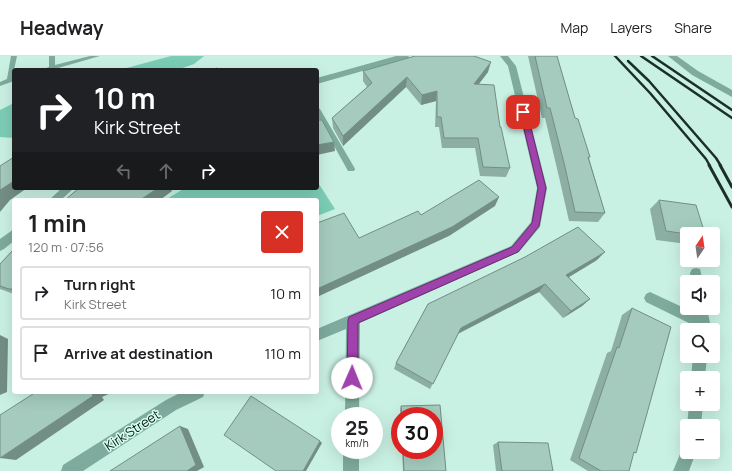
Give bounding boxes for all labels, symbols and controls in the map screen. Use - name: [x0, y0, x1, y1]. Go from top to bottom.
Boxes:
- text: Headway: [20, 15, 103, 41]
- text: Map: [560, 18, 588, 37]
- text: Layers: [610, 18, 652, 37]
- text: Share: [674, 18, 712, 37]
- text: 10 m: [94, 79, 155, 117]
- icon: right: [28, 84, 80, 136]
- pin: [506, 95, 540, 129]
- icon: arrive: [512, 101, 534, 123]
- text: Kirk Street: [94, 115, 181, 139]
- icon: left: [113, 160, 135, 182]
- icon: ahead: [155, 160, 177, 182]
- icon: right: [197, 160, 219, 182]
- text: 1 min: [28, 206, 87, 239]
- button: close: [261, 211, 303, 253]
- north arrow: [680, 227, 720, 267]
- map controls: [680, 227, 720, 459]
- text: 120 m · 07:56: [28, 238, 104, 256]
- text: Turn right: [64, 274, 135, 295]
- button: sound: [680, 275, 720, 315]
- icon: right: [30, 282, 52, 304]
- text: 10 m: [270, 283, 301, 304]
- text: Kirk Street: [64, 295, 127, 313]
- button: search: [680, 323, 720, 363]
- icon: arrive: [30, 342, 52, 364]
- text: Arrive at destination: [64, 343, 213, 364]
- text: 110 m: [264, 343, 301, 364]
- position arrow: [331, 357, 373, 399]
- button: +: [680, 371, 720, 411]
- street label: Kirk Street: [101, 405, 163, 455]
- speed limit sign: 30: [391, 407, 443, 459]
- text: 25: [345, 414, 369, 441]
- button: −: [680, 419, 720, 459]
- text: km/h: [345, 436, 369, 450]

